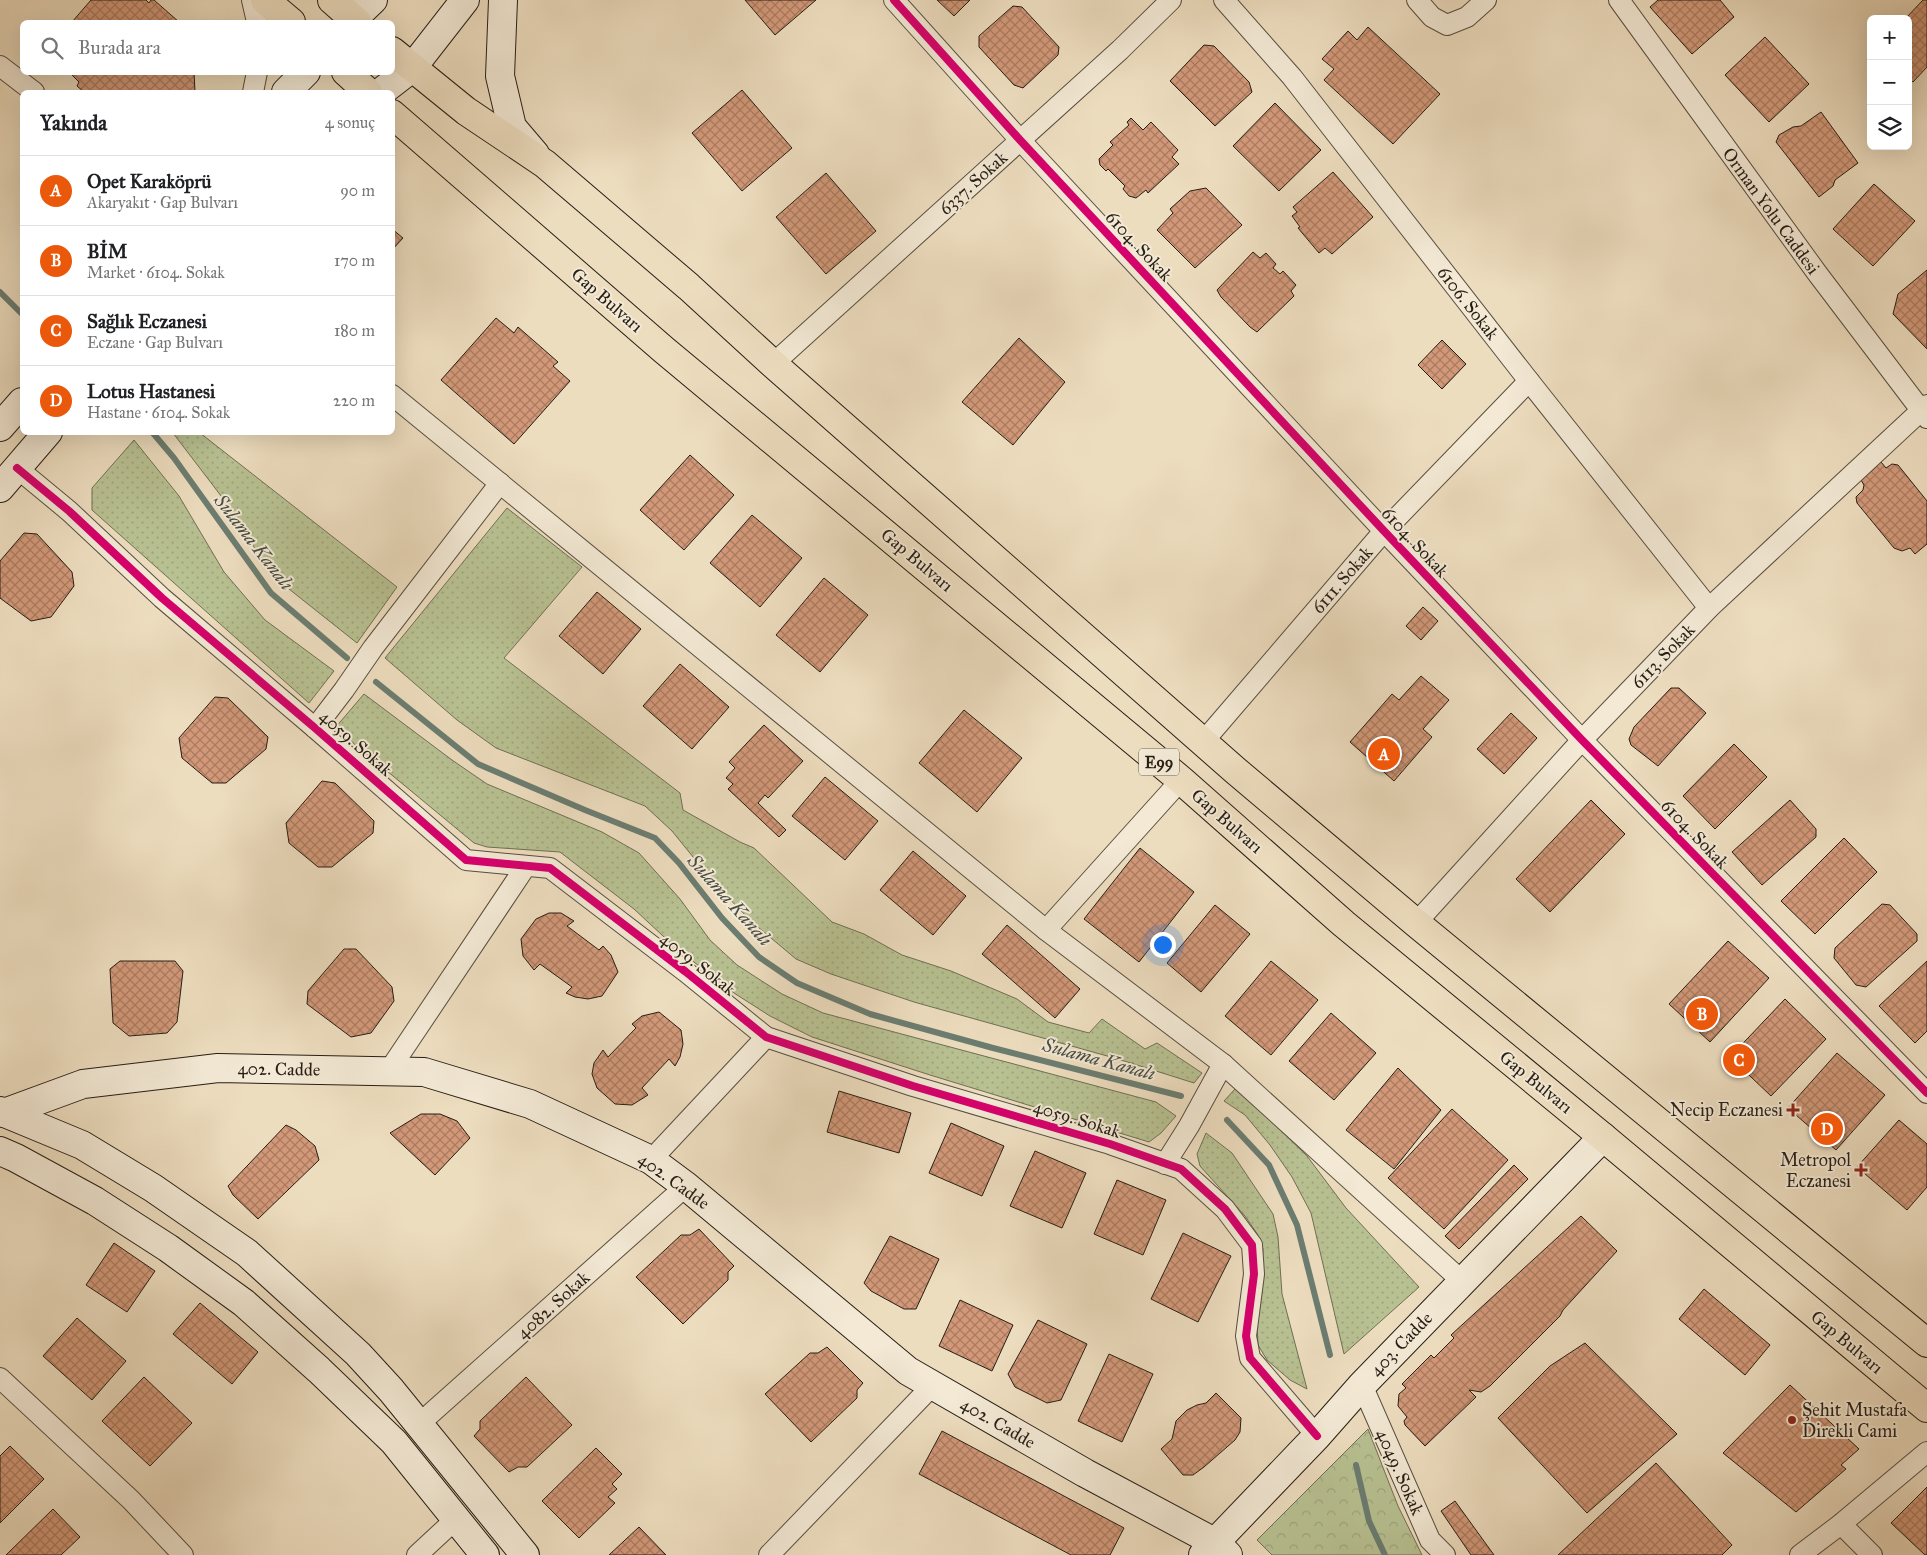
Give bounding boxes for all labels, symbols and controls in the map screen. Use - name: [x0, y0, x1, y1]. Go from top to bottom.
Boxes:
- map controls: [1867, 15, 1912, 150]
- button: +: [1867, 15, 1912, 60]
- search box: [20, 20, 395, 75]
- icon: search: [38, 34, 66, 62]
- text: Burada ara: [78, 36, 161, 59]
- button: −: [1867, 60, 1912, 105]
- button: layers: [1867, 105, 1912, 150]
- text: Yakında: [40, 110, 107, 136]
- text: 4 sonuç: [325, 113, 375, 132]
- street label: Orman Yolu Caddesi: [1718, 143, 1824, 279]
- street label: 6337. Sokak: [934, 146, 1012, 219]
- text: Opet Karaköprü: [87, 170, 212, 193]
- text: A: [51, 181, 61, 200]
- text: 90 m: [340, 181, 375, 200]
- text: Akaryakıt · Gap Bulvarı: [87, 193, 238, 212]
- street label: 6104. Sokak: [1101, 206, 1178, 286]
- text: BİM: [87, 240, 127, 263]
- text: B: [51, 251, 61, 270]
- text: 170 m: [334, 251, 375, 270]
- street label: 6106. Sokak: [1432, 262, 1504, 345]
- text: Market · 6104. Sokak: [87, 263, 225, 282]
- street label: Gap Bulvarı: [567, 263, 647, 337]
- text: Sağlık Eczanesi: [87, 310, 207, 333]
- text: C: [51, 321, 61, 340]
- text: 180 m: [334, 321, 375, 340]
- text: Eczane · Gap Bulvarı: [87, 333, 223, 352]
- text: Lotus Hastanesi: [87, 380, 215, 403]
- text: D: [50, 391, 62, 410]
- text: 220 m: [333, 391, 375, 410]
- text: Hastane · 6104. Sokak: [87, 403, 230, 422]
- water label: Sulama Kanalı: [209, 489, 299, 595]
- street label: 6104. Sokak: [1377, 502, 1454, 582]
- street label: Gap Bulvarı: [876, 523, 958, 597]
- street label: 6111. Sokak: [1307, 541, 1378, 618]
- street label: 6113. Sokak: [1627, 618, 1700, 693]
- street label: 4059. Sokak: [315, 705, 398, 781]
- pin: A: [1368, 735, 1400, 773]
- road number: E99: [1139, 749, 1179, 776]
- street label: Gap Bulvarı: [1187, 784, 1267, 858]
- street label: 6104. Sokak: [1656, 795, 1734, 874]
- water label: Sulama Kanalı: [682, 849, 778, 951]
- street label: 4059. Sokak: [656, 928, 741, 1001]
- your location: [1150, 932, 1176, 958]
- pin: B: [1686, 995, 1718, 1033]
- water label: Sulama Kanalı: [1039, 1033, 1158, 1085]
- pin: C: [1723, 1041, 1755, 1079]
- street label: Gap Bulvarı: [1495, 1046, 1577, 1118]
- street label: 402. Cadde: [237, 1057, 321, 1081]
- street label: 4059. Sokak: [1031, 1095, 1124, 1143]
- place label: Necip Eczanesi: [1670, 1099, 1783, 1121]
- marker: Necip Eczanesi: [1787, 1104, 1799, 1116]
- pin: D: [1811, 1110, 1843, 1148]
- street label: 402. Cadde: [634, 1148, 714, 1214]
- place label: Metropol Eczanesi: [1780, 1149, 1851, 1192]
- marker: Metropol Eczanesi: [1855, 1164, 1867, 1176]
- street label: 4082. Sokak: [512, 1266, 595, 1344]
- street label: Gap Bulvarı: [1806, 1305, 1888, 1379]
- street label: 403. Cadde: [1365, 1307, 1437, 1381]
- street label: 402. Cadde: [957, 1393, 1039, 1453]
- place label: Şehit Mustafa Direkli Cami: [1802, 1399, 1908, 1442]
- marker: Şehit Mustafa Direkli Cami: [1786, 1414, 1798, 1426]
- street label: 4049. Sokak: [1371, 1426, 1429, 1519]

